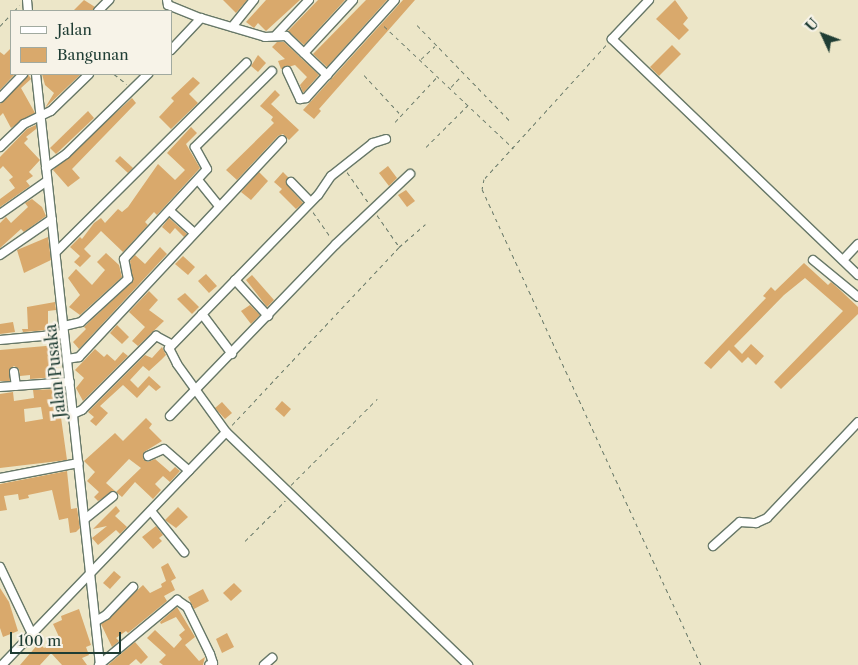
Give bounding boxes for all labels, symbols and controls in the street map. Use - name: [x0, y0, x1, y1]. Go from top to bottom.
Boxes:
- legend: [10, 10, 172, 75]
- north arrow: [798, 10, 848, 60]
- text: U: [802, 14, 822, 35]
- text: Jalan: [57, 20, 92, 39]
- text: Bangunan: [57, 45, 129, 64]
- street label: Jalan Pusaka: [41, 323, 69, 419]
- scale bar: [12, 622, 124, 654]
- text: 100 m: [18, 631, 61, 650]

